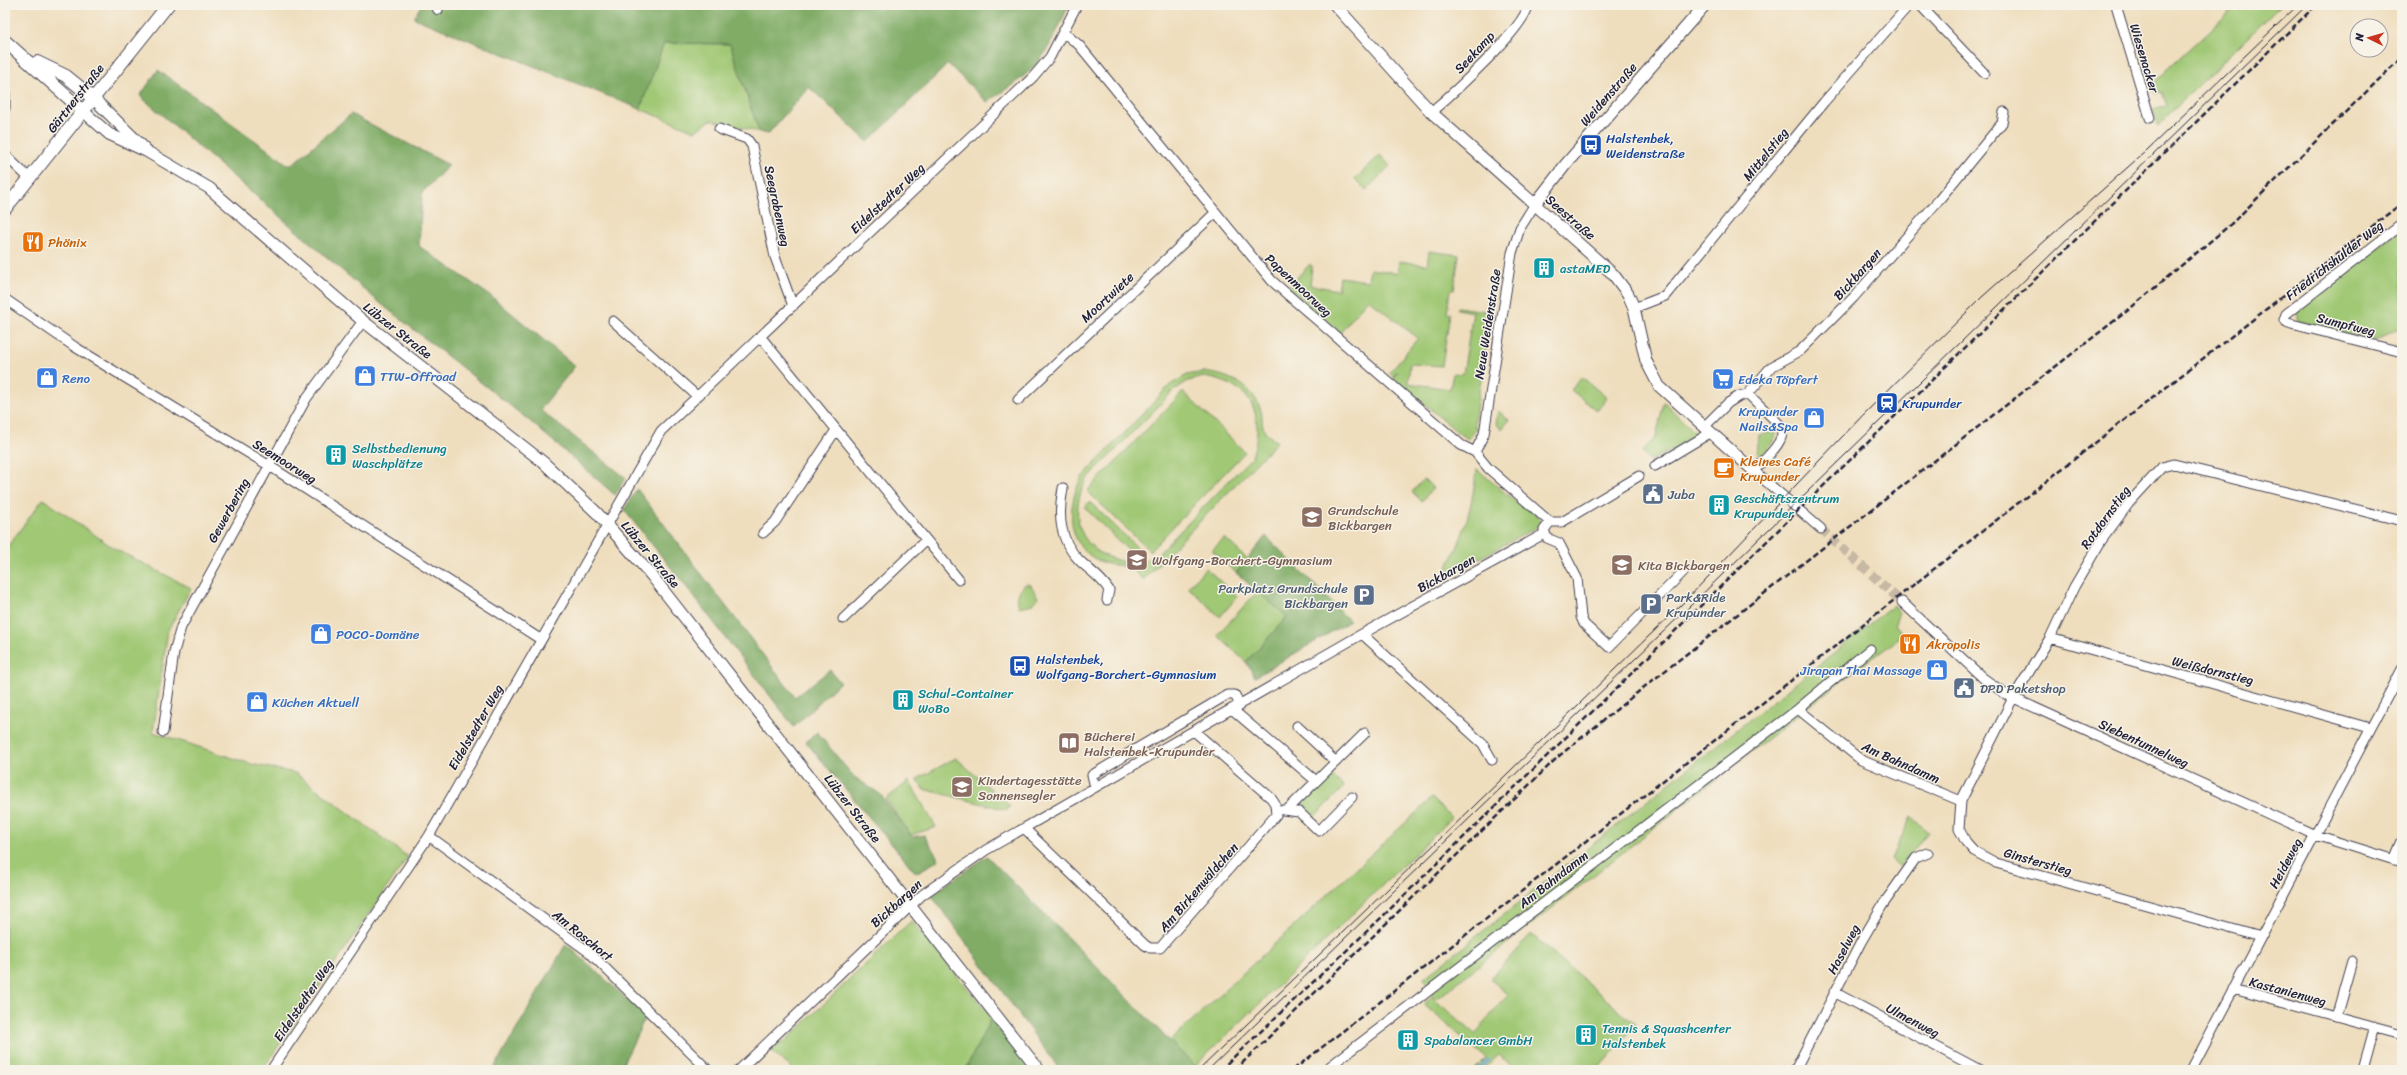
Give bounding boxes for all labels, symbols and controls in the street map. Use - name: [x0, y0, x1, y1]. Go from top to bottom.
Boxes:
- north arrow: [2349, 18, 2389, 58]
- street label: Wiesenacker: [2123, 21, 2166, 96]
- street label: Seekamp: [1448, 25, 1501, 79]
- text: N: [2350, 32, 2369, 43]
- street label: Weidenstraße: [1574, 57, 1643, 132]
- street label: Gärtnerstraße: [41, 59, 110, 138]
- street label: Mittelstieg: [1737, 122, 1795, 186]
- place label: Halstenbek, Weidenstraße: [1606, 127, 1685, 165]
- bus stop icon: Halstenbek, Weidenstraße: [1578, 132, 1604, 158]
- street label: Eidelstedter Weg: [844, 157, 931, 240]
- street label: Seegrabenweg: [758, 163, 797, 249]
- street label: Seestraße: [1540, 189, 1601, 246]
- street label: Friedrichshulder Weg: [2280, 214, 2389, 306]
- restaurant icon: Phönix: [20, 229, 46, 255]
- place label: Phönix: [48, 231, 87, 254]
- street label: Bickbargen: [1827, 243, 1887, 306]
- street label: Papenmoorweg: [1260, 248, 1338, 323]
- building icon: astaMED: [1531, 255, 1557, 281]
- place label: astaMED: [1560, 257, 1611, 280]
- street label: Moortwiete: [1075, 266, 1140, 328]
- street label: Neue Weidenstraße: [1467, 267, 1508, 381]
- street label: Lübzer Straße: [358, 296, 437, 365]
- street label: Sumpfweg: [2314, 306, 2378, 343]
- shop icon: TTW-Offroad: [352, 363, 378, 389]
- shop icon: Reno: [34, 365, 60, 391]
- place label: TTW-Offroad: [380, 365, 457, 388]
- supermarket icon: Edeka Töpfert: [1710, 366, 1736, 392]
- place label: Reno: [62, 367, 91, 390]
- place label: Edeka Töpfert: [1738, 368, 1818, 391]
- station icon: Krupunder: [1874, 390, 1900, 416]
- place label: Krupunder: [1902, 392, 1962, 415]
- place label: Krupunder Nails&Spa: [1738, 400, 1799, 438]
- shop icon: Krupunder Nails&Spa: [1801, 405, 1827, 431]
- street label: Seemoorweg: [248, 433, 322, 491]
- place label: Selbstbedienung Waschplätze: [352, 437, 447, 475]
- building icon: Selbstbedienung Waschplätze: [323, 442, 349, 468]
- place label: Kleines Café Krupunder: [1740, 450, 1811, 488]
- cafe icon: Kleines Café Krupunder: [1711, 455, 1737, 481]
- street label: Gewerbering: [201, 473, 256, 547]
- street label: Rotdornstieg: [2074, 480, 2137, 554]
- public building icon: Juba: [1640, 481, 1666, 507]
- place label: Juba: [1667, 483, 1695, 506]
- place label: Geschäftszentrum Krupunder: [1734, 487, 1839, 525]
- building icon: Geschäftszentrum Krupunder: [1706, 492, 1732, 518]
- place label: Grundschule Bickbargen: [1328, 499, 1398, 537]
- school or university icon: Grundschule Bickbargen: [1299, 504, 1325, 530]
- street label: Lübzer Straße: [615, 515, 686, 593]
- school or university icon: Wolfgang-Borchert-Gymnasium: [1124, 547, 1150, 573]
- street label: Bickbargen: [1413, 548, 1480, 599]
- place label: Wolfgang-Borchert-Gymnasium: [1152, 549, 1333, 572]
- school or university icon: Kita Bickbargen: [1609, 552, 1635, 578]
- place label: Kita Bickbargen: [1638, 554, 1730, 577]
- place label: Parkplatz Grundschule Bickbargen: [1218, 577, 1348, 615]
- parking icon: Parkplatz Grundschule Bickbargen: [1351, 582, 1377, 608]
- place label: Park&Ride Krupunder: [1666, 586, 1726, 624]
- parking icon: Park&Ride Krupunder: [1638, 591, 1664, 617]
- shop icon: POCO-Domäne: [308, 621, 334, 647]
- place label: POCO-Domäne: [336, 623, 420, 646]
- restaurant icon: Akropolis: [1897, 631, 1923, 657]
- place label: Akropolis: [1925, 633, 1980, 656]
- place label: Halstenbek, Wolfgang-Borchert-Gymnasium: [1036, 648, 1217, 686]
- street label: Weißdornstieg: [2170, 649, 2257, 692]
- bus stop icon: Halstenbek, Wolfgang-Borchert-Gymnasium: [1007, 653, 1033, 679]
- shop icon: Jirapan Thai Massage: [1924, 657, 1950, 683]
- place label: Jirapan Thai Massage: [1799, 659, 1922, 682]
- public building icon: DPD Paketshop: [1951, 675, 1977, 701]
- place label: DPD Paketshop: [1980, 677, 2066, 700]
- street label: Eidelstedter Weg: [441, 680, 510, 775]
- place label: Schul-Container WoBo: [918, 682, 1013, 720]
- building icon: Schul-Container WoBo: [890, 687, 916, 713]
- shop icon: Küchen Aktuell: [244, 689, 270, 715]
- place label: Küchen Aktuell: [272, 691, 359, 714]
- street label: Siebentunnelweg: [2095, 712, 2193, 775]
- place label: Bücherei Halstenbek-Krupunder: [1084, 725, 1215, 763]
- library icon: Bücherei Halstenbek-Krupunder: [1056, 730, 1082, 756]
- street label: Am Bahndamm: [1857, 734, 1944, 790]
- street label: Lübzer Straße: [818, 769, 887, 848]
- place label: Kindertagesstätte Sonnensegler: [978, 769, 1082, 807]
- school or university icon: Kindertagesstätte Sonnensegler: [949, 774, 975, 800]
- street label: Heideweg: [2262, 833, 2309, 893]
- street label: Am Birkenwäldchen: [1152, 837, 1244, 938]
- street label: Ginsterstieg: [2001, 841, 2075, 882]
- street label: Am Bahndamm: [1512, 845, 1593, 915]
- street label: Bickbargen: [865, 873, 928, 933]
- street label: Am Roschort: [546, 903, 619, 968]
- street label: Haselweg: [1821, 920, 1866, 978]
- street label: Eidelstedter Weg: [267, 954, 340, 1047]
- street label: Kastanienweg: [2247, 970, 2330, 1013]
- street label: Ulmenweg: [1882, 997, 1944, 1044]
- place label: Tennis & Squashcenter Halstenbek: [1602, 1017, 1731, 1055]
- building icon: Tennis & Squashcenter Halstenbek: [1573, 1022, 1599, 1048]
- building icon: Spabalancer GmbH: [1395, 1027, 1421, 1053]
- place label: Spabalancer GmbH: [1424, 1029, 1533, 1052]

